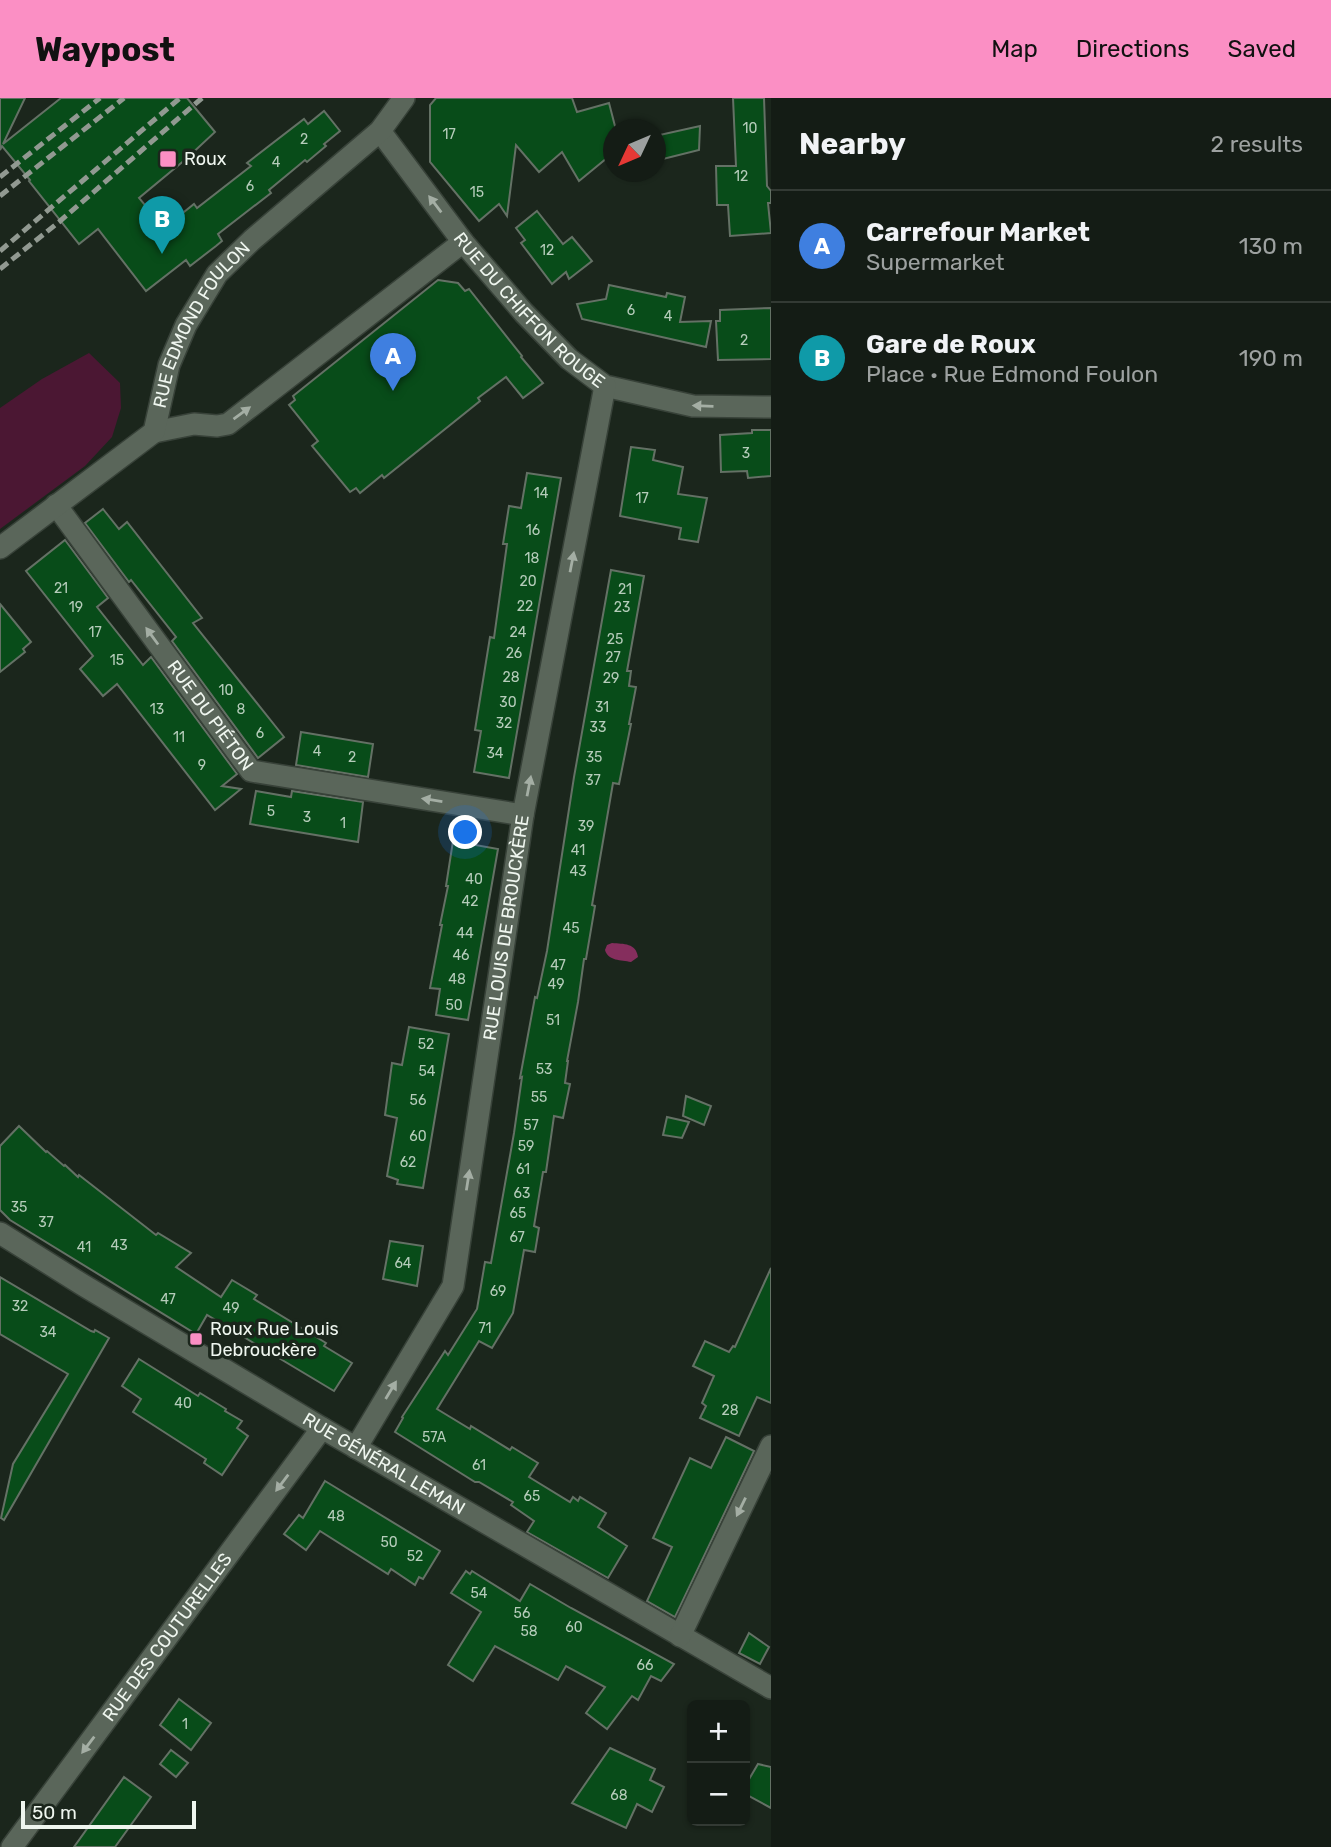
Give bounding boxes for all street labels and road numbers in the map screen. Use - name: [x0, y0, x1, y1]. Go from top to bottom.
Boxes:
- street label: RUE DU CHIFFON ROUGE: [449, 228, 609, 393]
- street label: RUE EDMOND FOULON: [149, 237, 255, 410]
- street label: RUE DU PIÉTON: [163, 656, 258, 775]
- street label: RUE LOUIS DE BROUCKÈRE: [479, 813, 534, 1042]
- street label: RUE GÉNÉRAL LEMAN: [299, 1408, 469, 1520]
- street label: RUE DES COUTURELLES: [98, 1549, 237, 1726]

